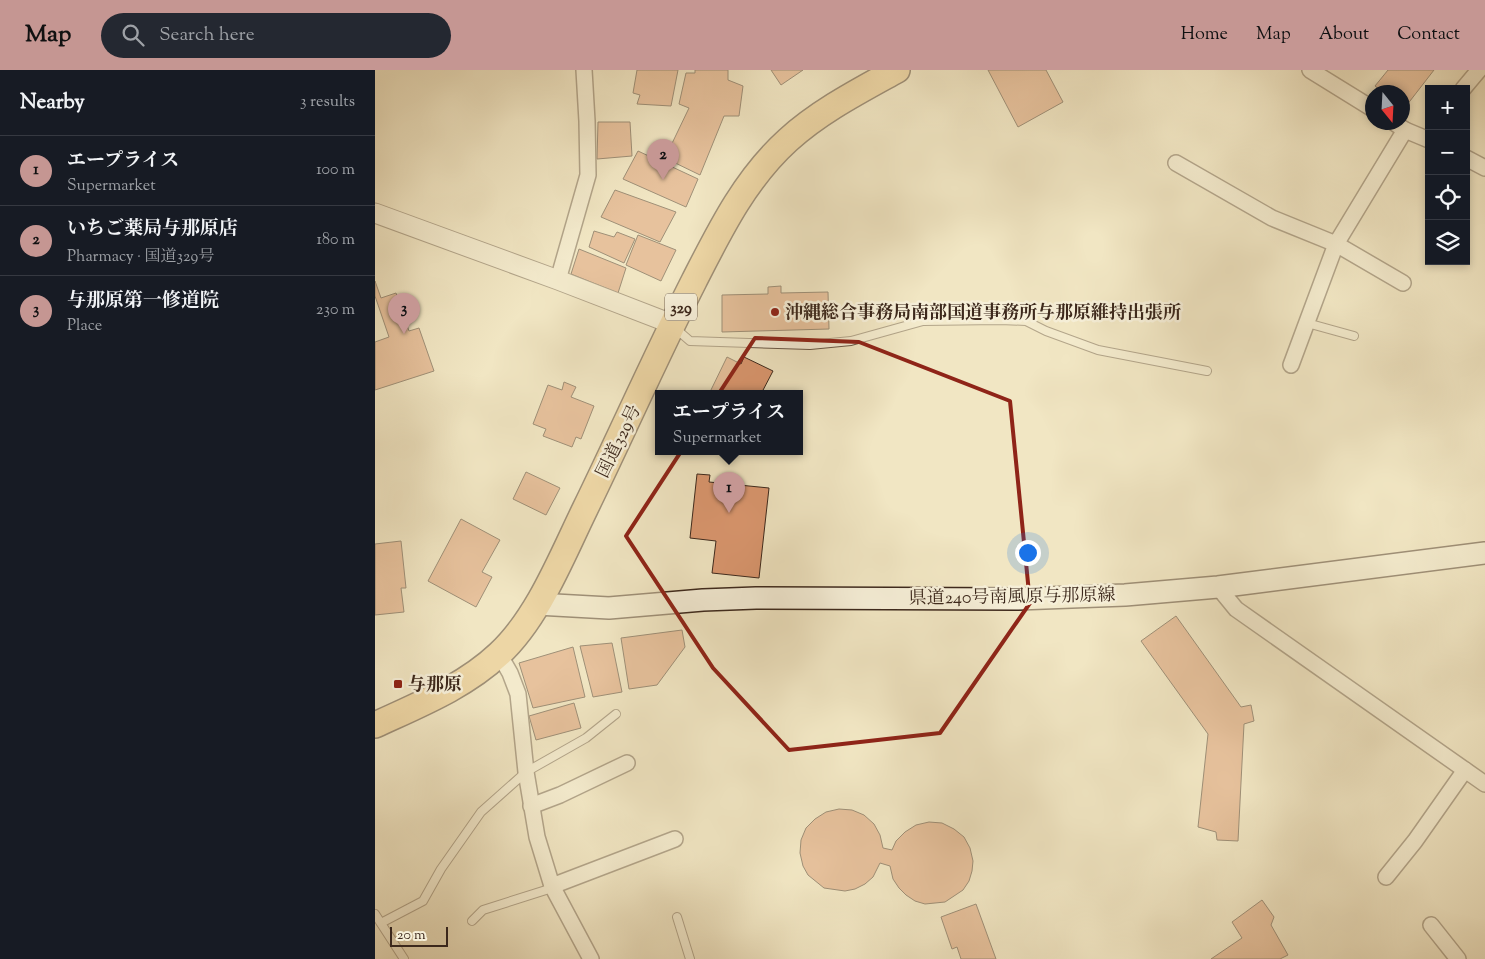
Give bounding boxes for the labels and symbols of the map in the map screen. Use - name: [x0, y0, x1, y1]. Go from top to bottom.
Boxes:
- north arrow: [1365, 85, 1410, 130]
- pin: 2: [647, 139, 679, 180]
- pin: 3: [388, 293, 420, 334]
- road number: 329: [665, 293, 697, 320]
- place label: 沖縄総合事務局南部国道事務所与那原維持出張所: [785, 301, 1181, 327]
- marker: 沖縄総合事務局南部国道事務所与那原維持出張所: [769, 306, 781, 318]
- street label: 国道329号: [591, 401, 649, 483]
- pin: 1: [713, 472, 745, 513]
- your location: [1015, 540, 1041, 566]
- street label: 県道240号南風原与那原線: [908, 583, 1116, 613]
- place label: 与那原: [408, 673, 462, 699]
- marker: 与那原: [392, 678, 404, 690]
- scale bar: [390, 924, 447, 947]

